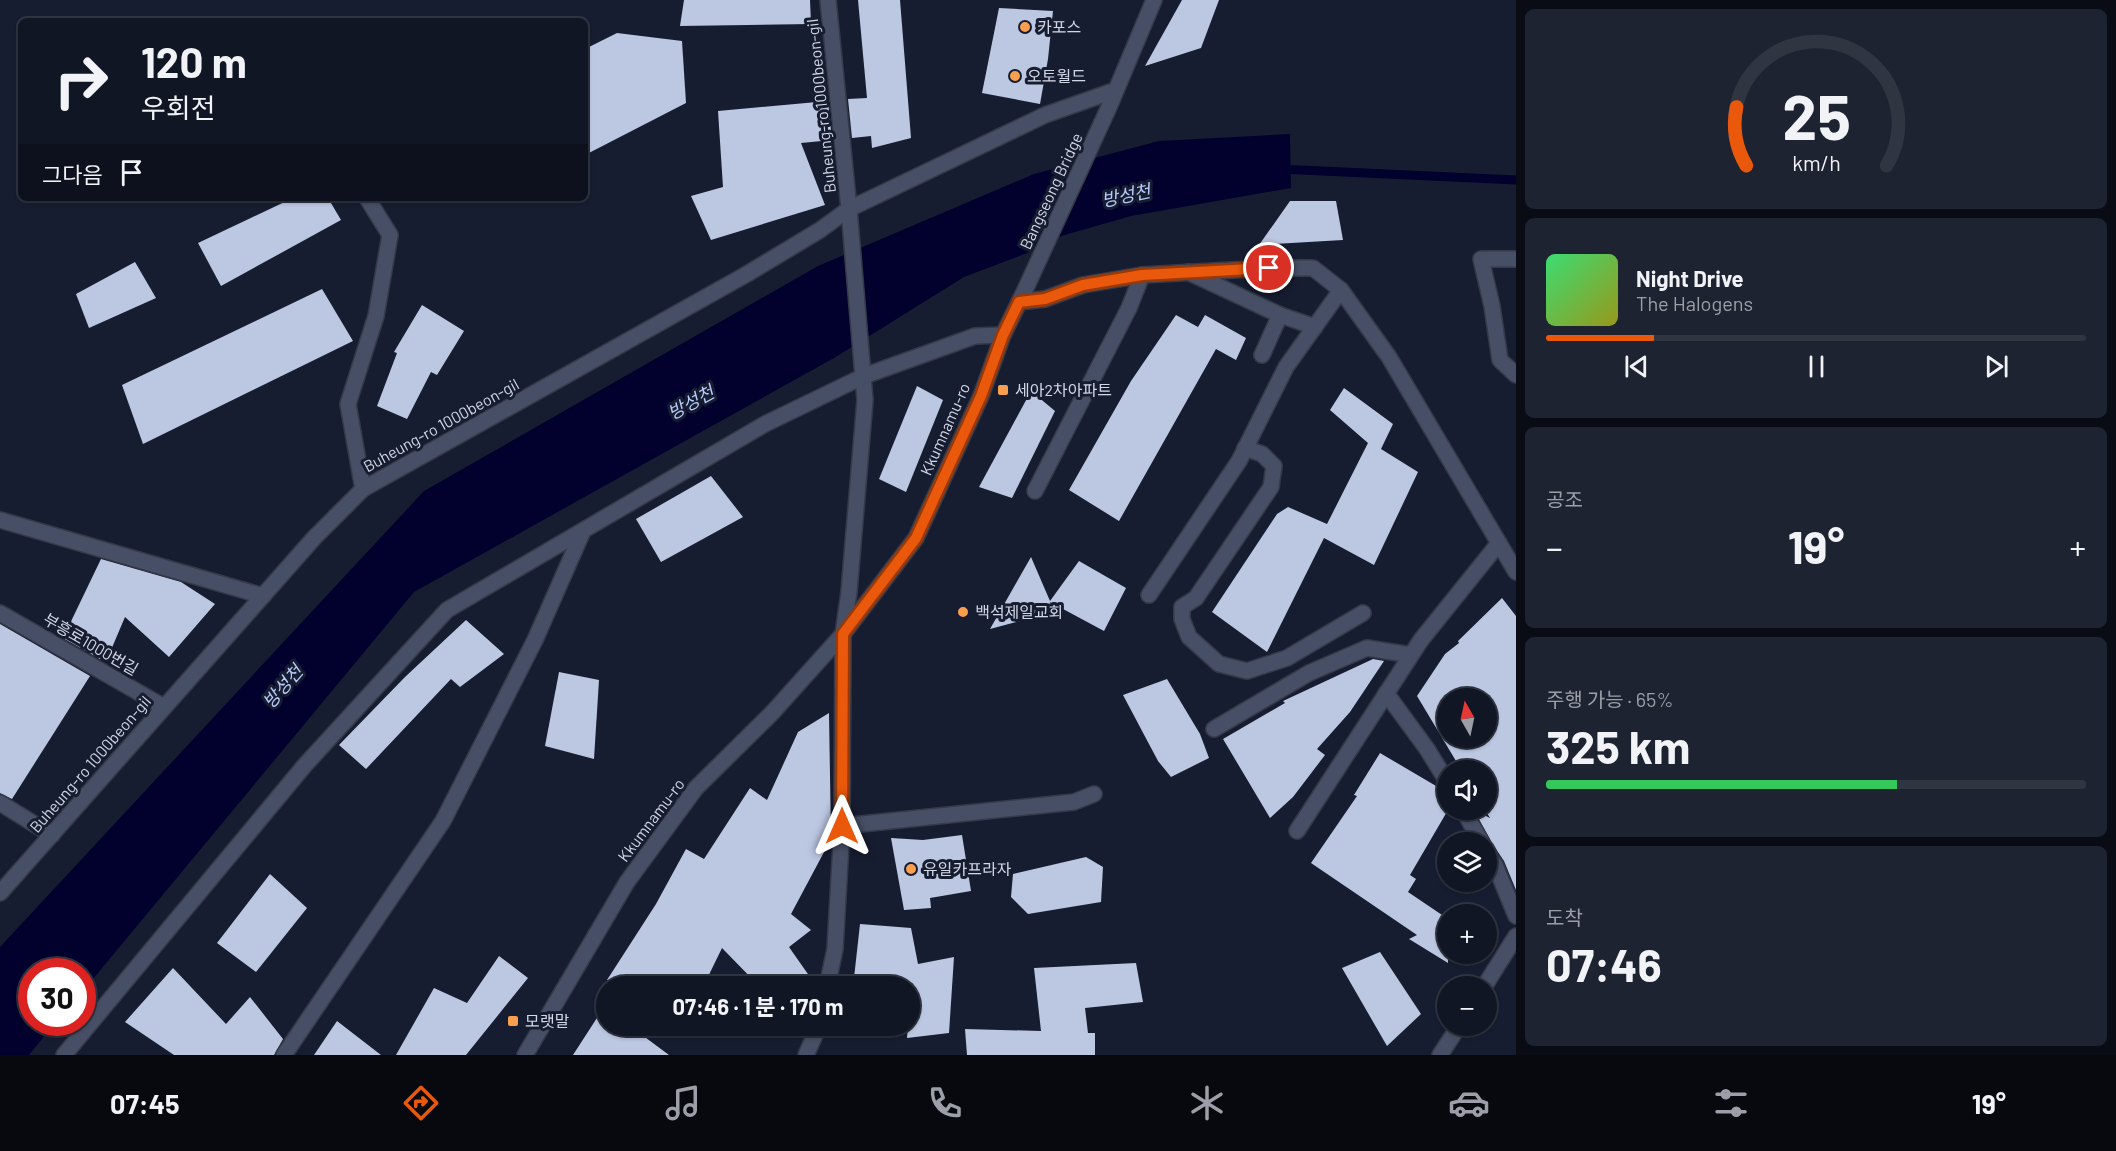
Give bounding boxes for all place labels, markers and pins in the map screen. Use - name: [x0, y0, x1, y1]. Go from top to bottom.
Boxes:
- place label: 카포스: [1037, 17, 1081, 36]
- marker: 카포스: [1018, 20, 1032, 34]
- place label: 오토월드: [1027, 66, 1086, 85]
- marker: 오토월드: [1008, 69, 1022, 83]
- pin: [1243, 242, 1294, 293]
- place label: 세아2차아파트: [1015, 380, 1112, 399]
- marker: 세아2차아파트: [996, 383, 1010, 397]
- place label: 백석제일교회: [975, 602, 1063, 621]
- marker: 백석제일교회: [956, 605, 970, 619]
- place label: 유일카프라자: [923, 859, 1012, 878]
- marker: 유일카프라자: [904, 862, 918, 876]
- place label: 모랫말: [525, 1011, 569, 1030]
- marker: 모랫말: [506, 1014, 520, 1028]

